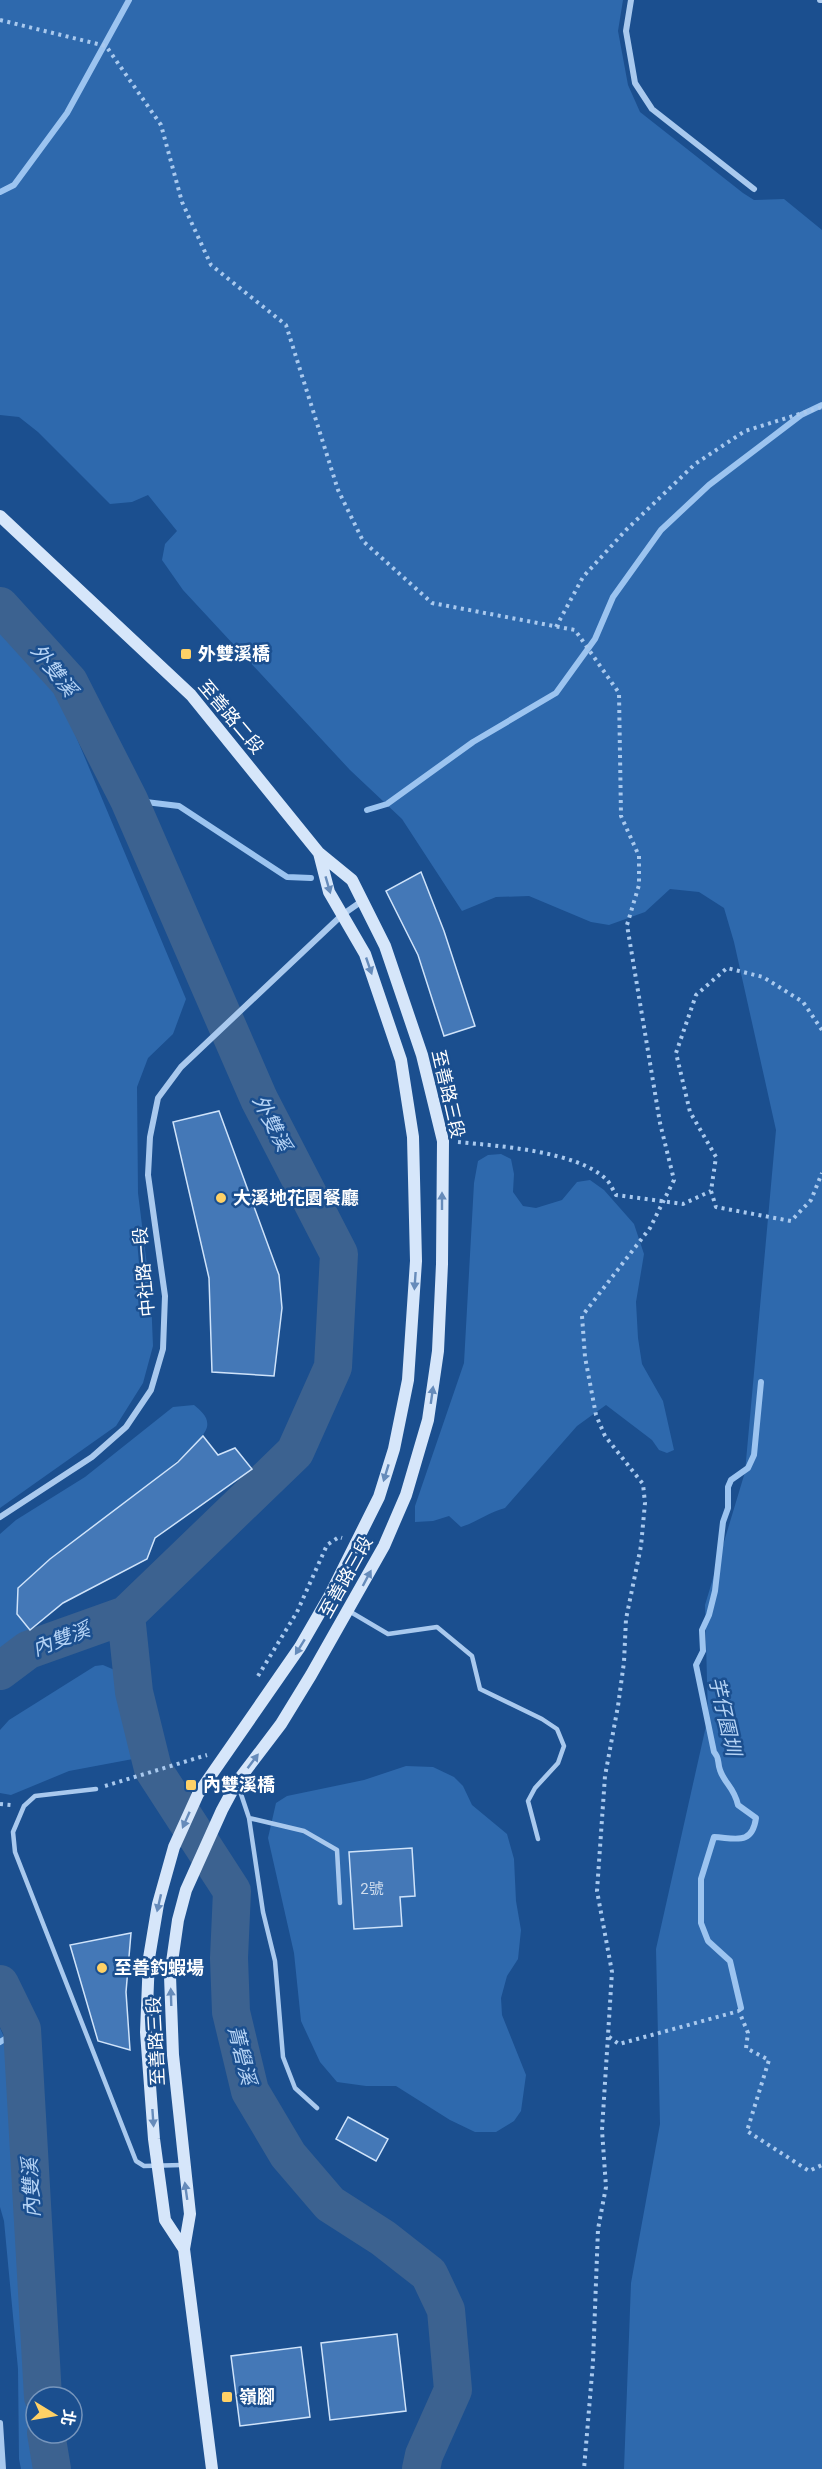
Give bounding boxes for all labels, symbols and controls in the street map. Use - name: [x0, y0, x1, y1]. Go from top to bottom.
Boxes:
- water label: 外雙溪: [26, 639, 84, 703]
- place label: 外雙溪橋: [198, 643, 270, 664]
- marker: 外雙溪橋: [179, 647, 193, 661]
- street label: 至善路二段: [194, 675, 268, 758]
- one-way arrow: [324, 876, 333, 894]
- one-way arrow: [365, 957, 375, 975]
- street label: 至善路三段: [428, 1048, 469, 1140]
- water label: 外雙溪: [248, 1091, 298, 1158]
- place label: 大溪地花園餐廳: [233, 1187, 359, 1208]
- marker: 大溪地花園餐廳: [214, 1191, 228, 1205]
- one-way arrow: [437, 1191, 447, 1210]
- street label: 中社路一段: [129, 1226, 158, 1318]
- one-way arrow: [410, 1271, 419, 1290]
- one-way arrow: [427, 1385, 436, 1404]
- one-way arrow: [381, 1464, 390, 1482]
- street label: 至善路三段: [315, 1532, 377, 1621]
- one-way arrow: [362, 1569, 372, 1586]
- water label: 內雙溪: [29, 1616, 96, 1661]
- one-way arrow: [294, 1639, 305, 1655]
- water label: 芋仔園圳: [704, 1674, 746, 1761]
- one-way arrow: [247, 1753, 260, 1769]
- place label: 內雙溪橋: [203, 1774, 275, 1795]
- marker: 內雙溪橋: [184, 1778, 198, 1792]
- one-way arrow: [181, 1812, 191, 1830]
- house number: 2號: [360, 1880, 384, 1898]
- one-way arrow: [153, 1894, 163, 1912]
- place label: 至善釣蝦場: [114, 1957, 204, 1978]
- marker: 至善釣蝦場: [95, 1961, 109, 1975]
- one-way arrow: [166, 1987, 176, 2006]
- street label: 至善路三段: [143, 1996, 168, 2087]
- water label: 菁礐溪: [223, 2023, 262, 2090]
- one-way arrow: [148, 2108, 157, 2127]
- water label: 內雙溪: [17, 2154, 45, 2219]
- one-way arrow: [182, 2182, 191, 2201]
- north arrow: [24, 2385, 84, 2445]
- place label: 嶺腳: [239, 2386, 275, 2407]
- marker: 嶺腳: [220, 2390, 234, 2404]
- text: 北: [57, 2408, 79, 2427]

